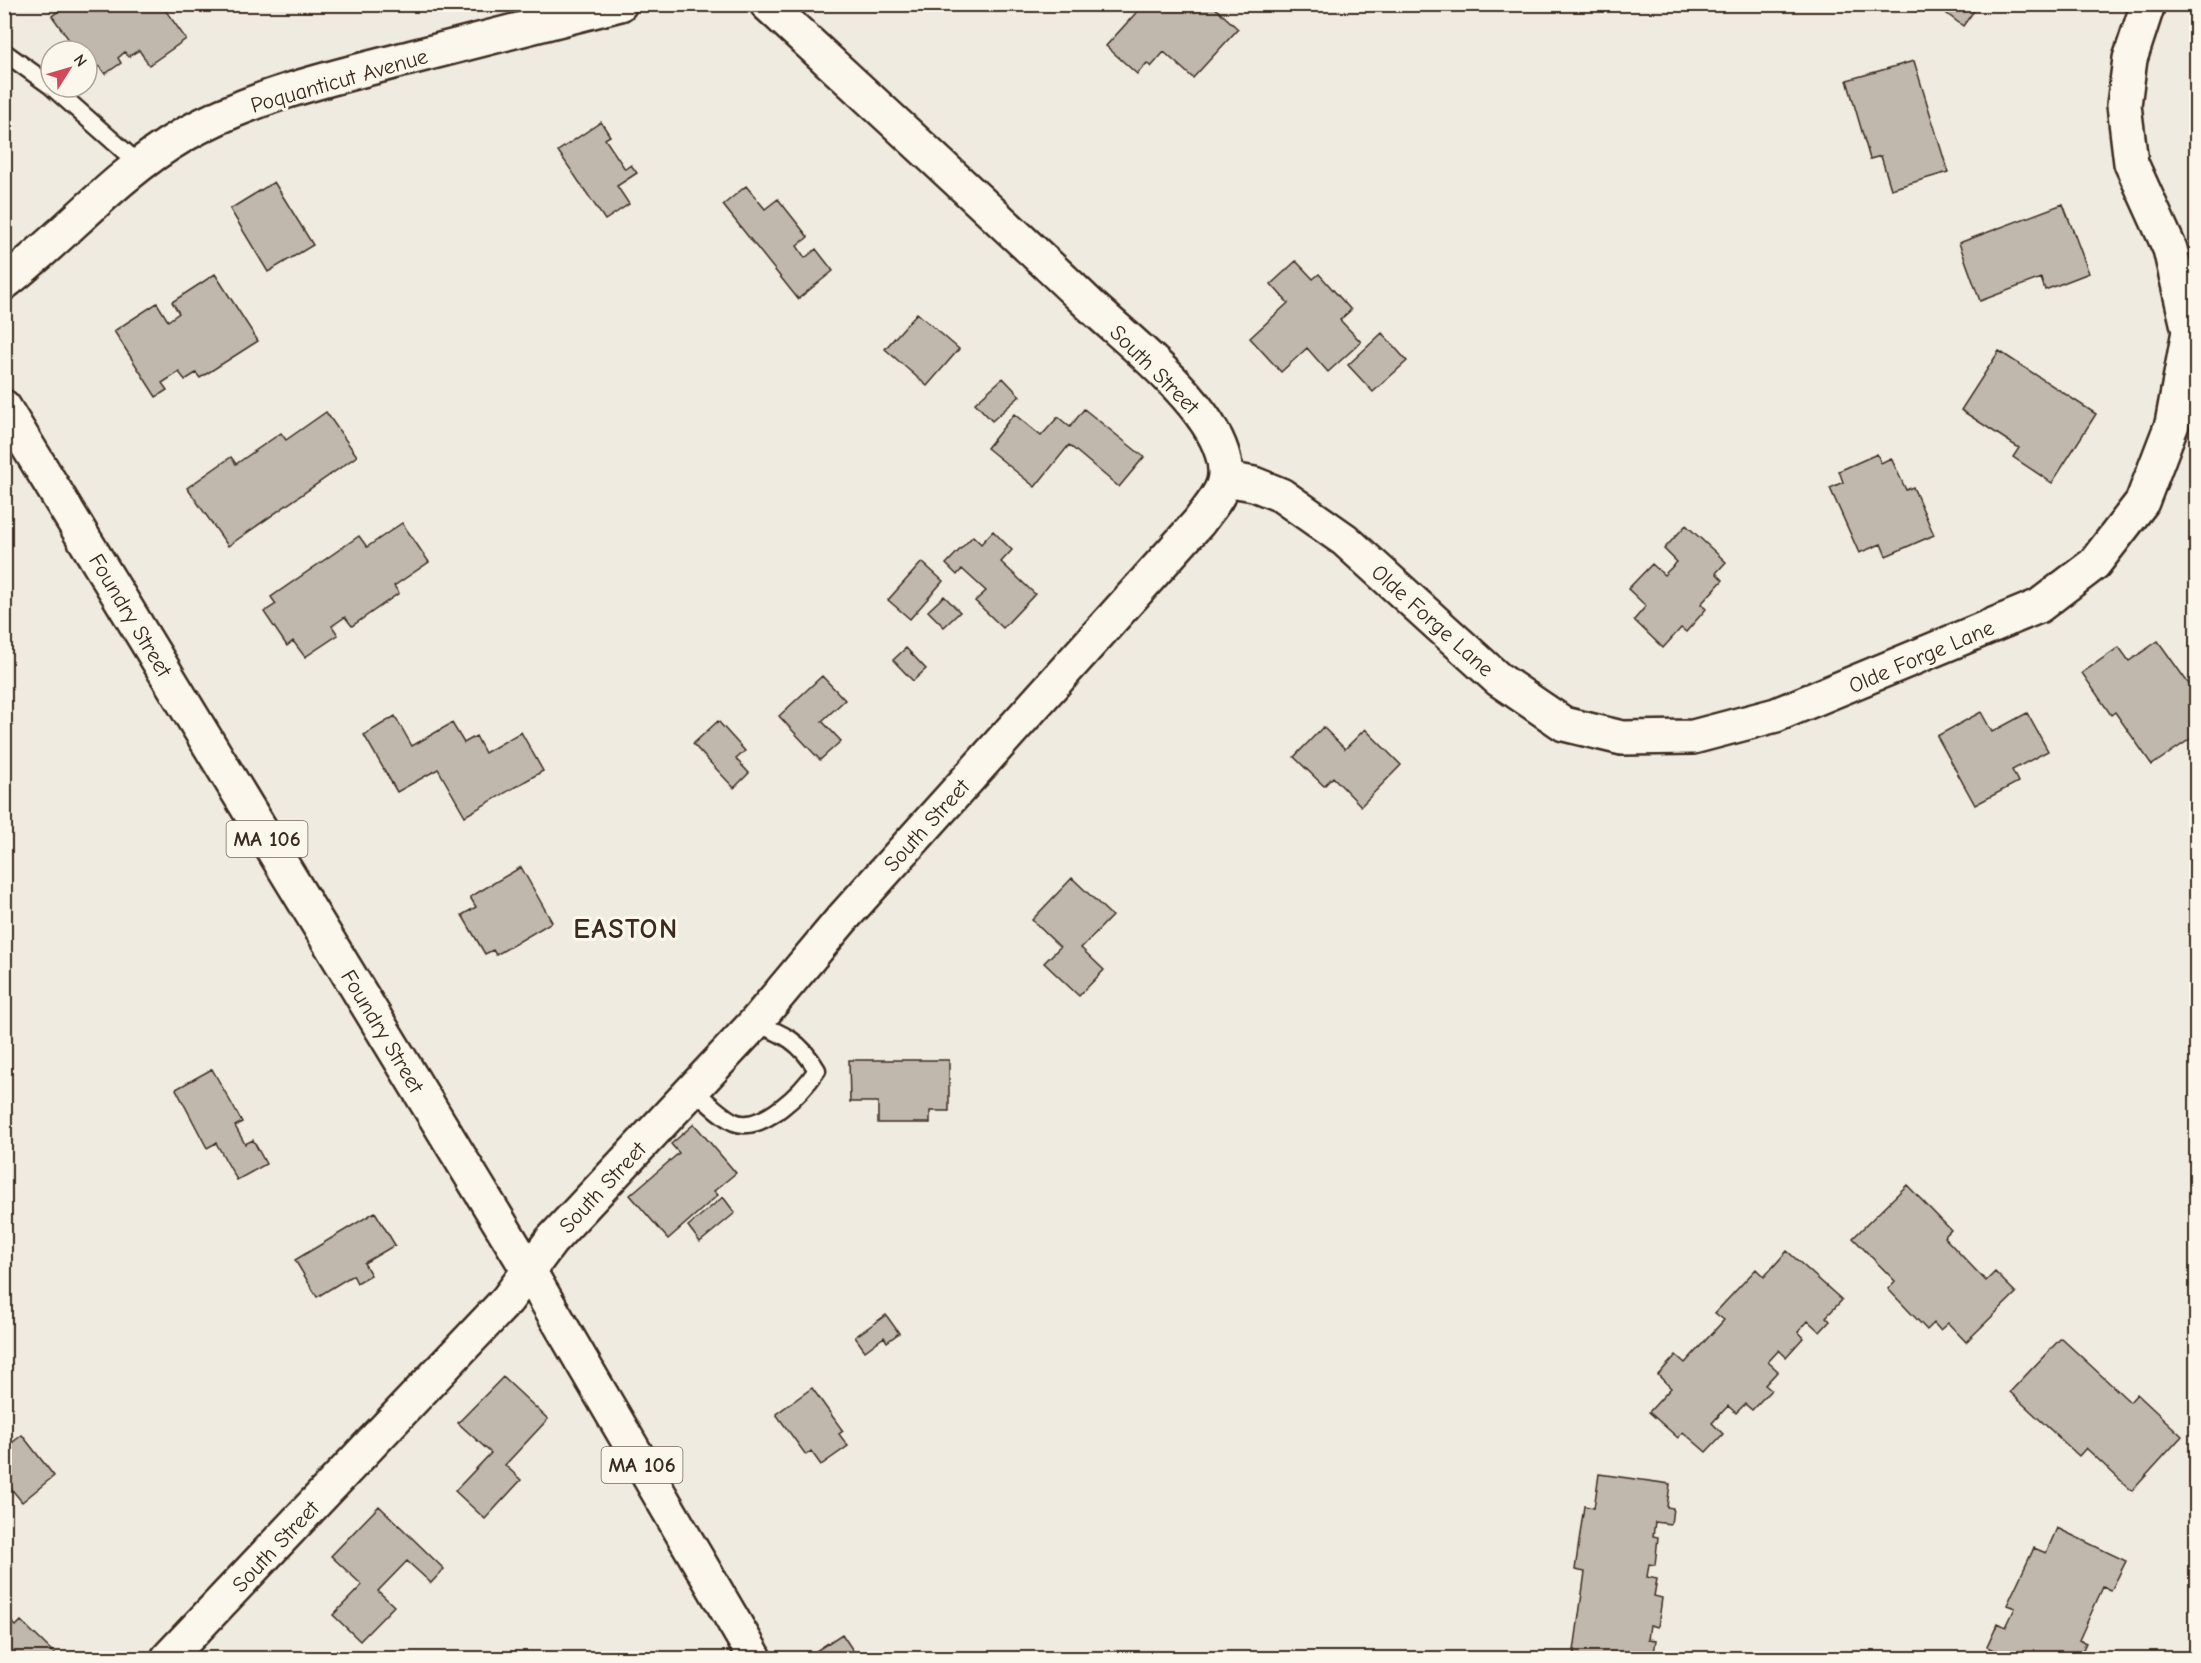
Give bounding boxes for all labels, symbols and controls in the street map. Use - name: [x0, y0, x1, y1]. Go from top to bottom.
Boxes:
- north arrow: [39, 39, 99, 99]
- street label: Poquanticut Avenue: [248, 43, 431, 119]
- text: N: [70, 51, 91, 70]
- street label: South Street: [1104, 320, 1205, 420]
- street label: Foundry Street: [83, 549, 177, 682]
- street label: Olde Forge Lane: [1366, 559, 1499, 682]
- street label: Olde Forge Lane: [1845, 615, 1998, 699]
- street label: South Street: [878, 774, 976, 877]
- road number: MA 106: [226, 821, 308, 857]
- district label: EASTON: [573, 913, 679, 945]
- street label: Foundry Street: [335, 965, 429, 1098]
- street label: South Street: [554, 1136, 652, 1239]
- road number: MA 106: [602, 1447, 682, 1483]
- street label: South Street: [227, 1495, 325, 1598]

